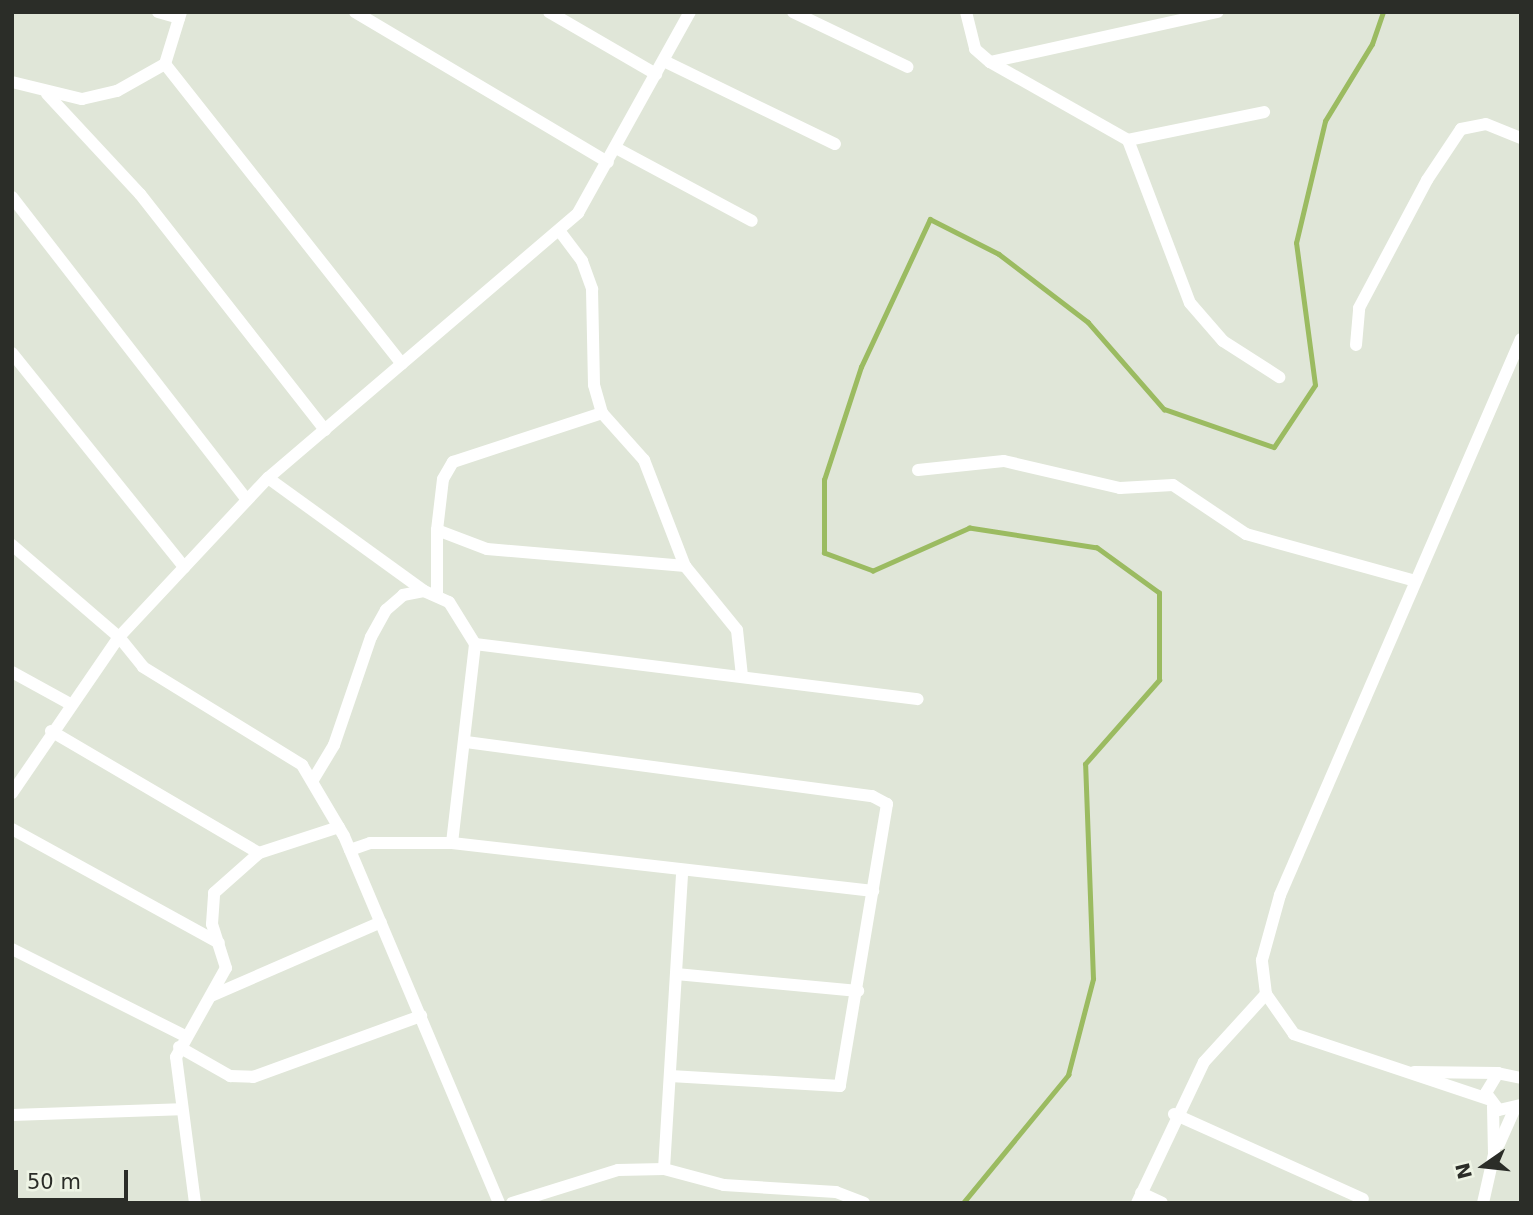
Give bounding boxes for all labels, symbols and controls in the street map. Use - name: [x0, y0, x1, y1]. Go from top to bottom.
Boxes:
- north arrow: [1449, 1131, 1519, 1201]
- scale bar: [18, 1156, 131, 1200]
- text: N: [1451, 1161, 1476, 1181]
- text: 50 m: [27, 1170, 81, 1194]

